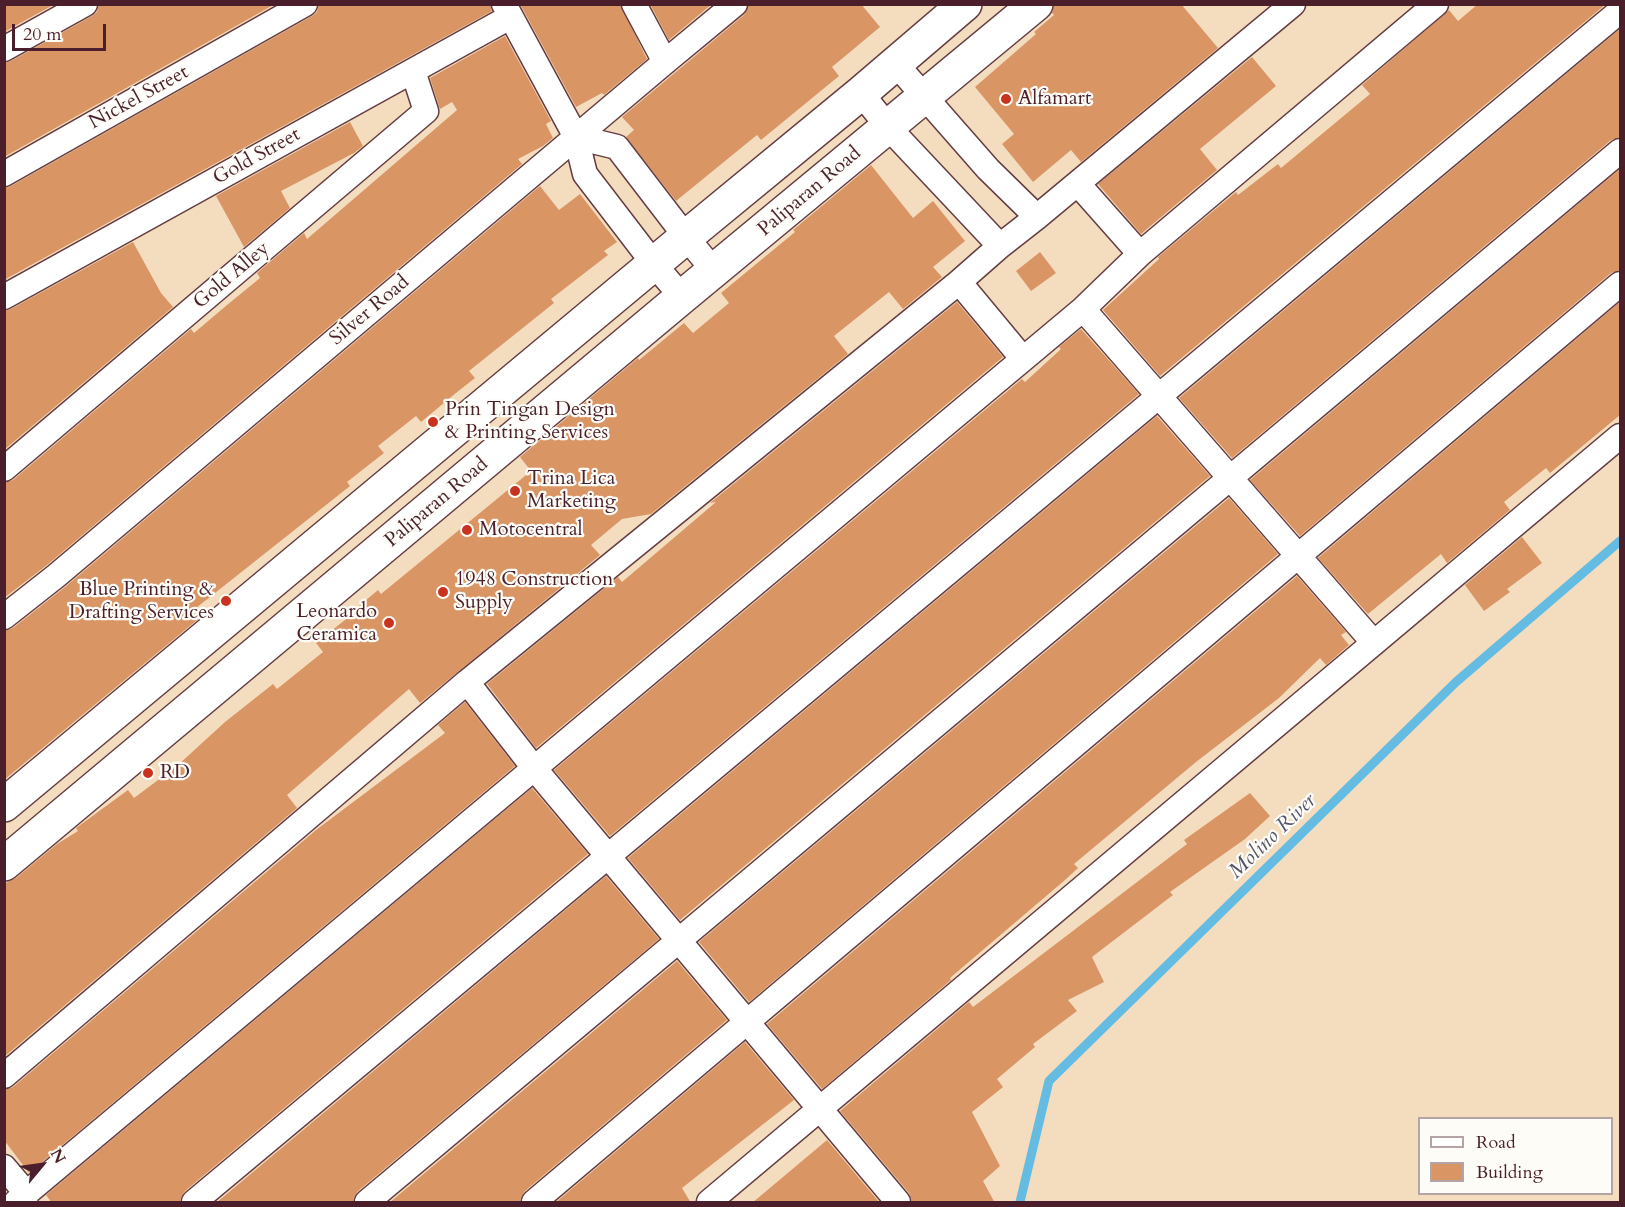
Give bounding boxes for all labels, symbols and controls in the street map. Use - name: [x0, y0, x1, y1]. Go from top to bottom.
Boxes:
- scale bar: [15, 12, 110, 50]
- text: 20 m: [23, 22, 62, 47]
- street label: Nickel Street: [85, 61, 193, 135]
- place label: Alfamart: [1018, 87, 1091, 111]
- marker: Alfamart: [999, 92, 1013, 106]
- street label: Gold Street: [209, 123, 305, 191]
- street label: Paliparan Road: [754, 142, 866, 242]
- street label: Gold Alley: [189, 237, 275, 315]
- street label: Silver Road: [325, 271, 415, 351]
- place label: Prin Tingan Design & Printing Services: [445, 398, 615, 445]
- marker: Prin Tingan Design & Printing Services: [426, 415, 440, 429]
- street label: Paliparan Road: [381, 453, 493, 553]
- place label: Trina Lica Marketing: [527, 467, 616, 514]
- marker: Trina Lica Marketing: [508, 484, 522, 498]
- place label: Motocentral: [479, 518, 583, 542]
- marker: Motocentral: [460, 523, 474, 537]
- place label: 1948 Construction Supply: [455, 568, 613, 615]
- place label: Blue Printing & Drafting Services: [69, 578, 214, 625]
- marker: 1948 Construction Supply: [436, 585, 450, 599]
- marker: Blue Printing & Drafting Services: [219, 594, 233, 608]
- place label: Leonardo Ceramica: [296, 600, 377, 647]
- marker: Leonardo Ceramica: [382, 616, 396, 630]
- place label: RD: [160, 761, 190, 785]
- marker: RD: [141, 766, 155, 780]
- water label: Molino River: [1224, 789, 1322, 885]
- legend: [1418, 1117, 1613, 1195]
- text: Road: [1476, 1130, 1516, 1155]
- north arrow: [12, 1135, 72, 1195]
- text: N: [45, 1145, 71, 1168]
- text: Building: [1476, 1160, 1543, 1185]

